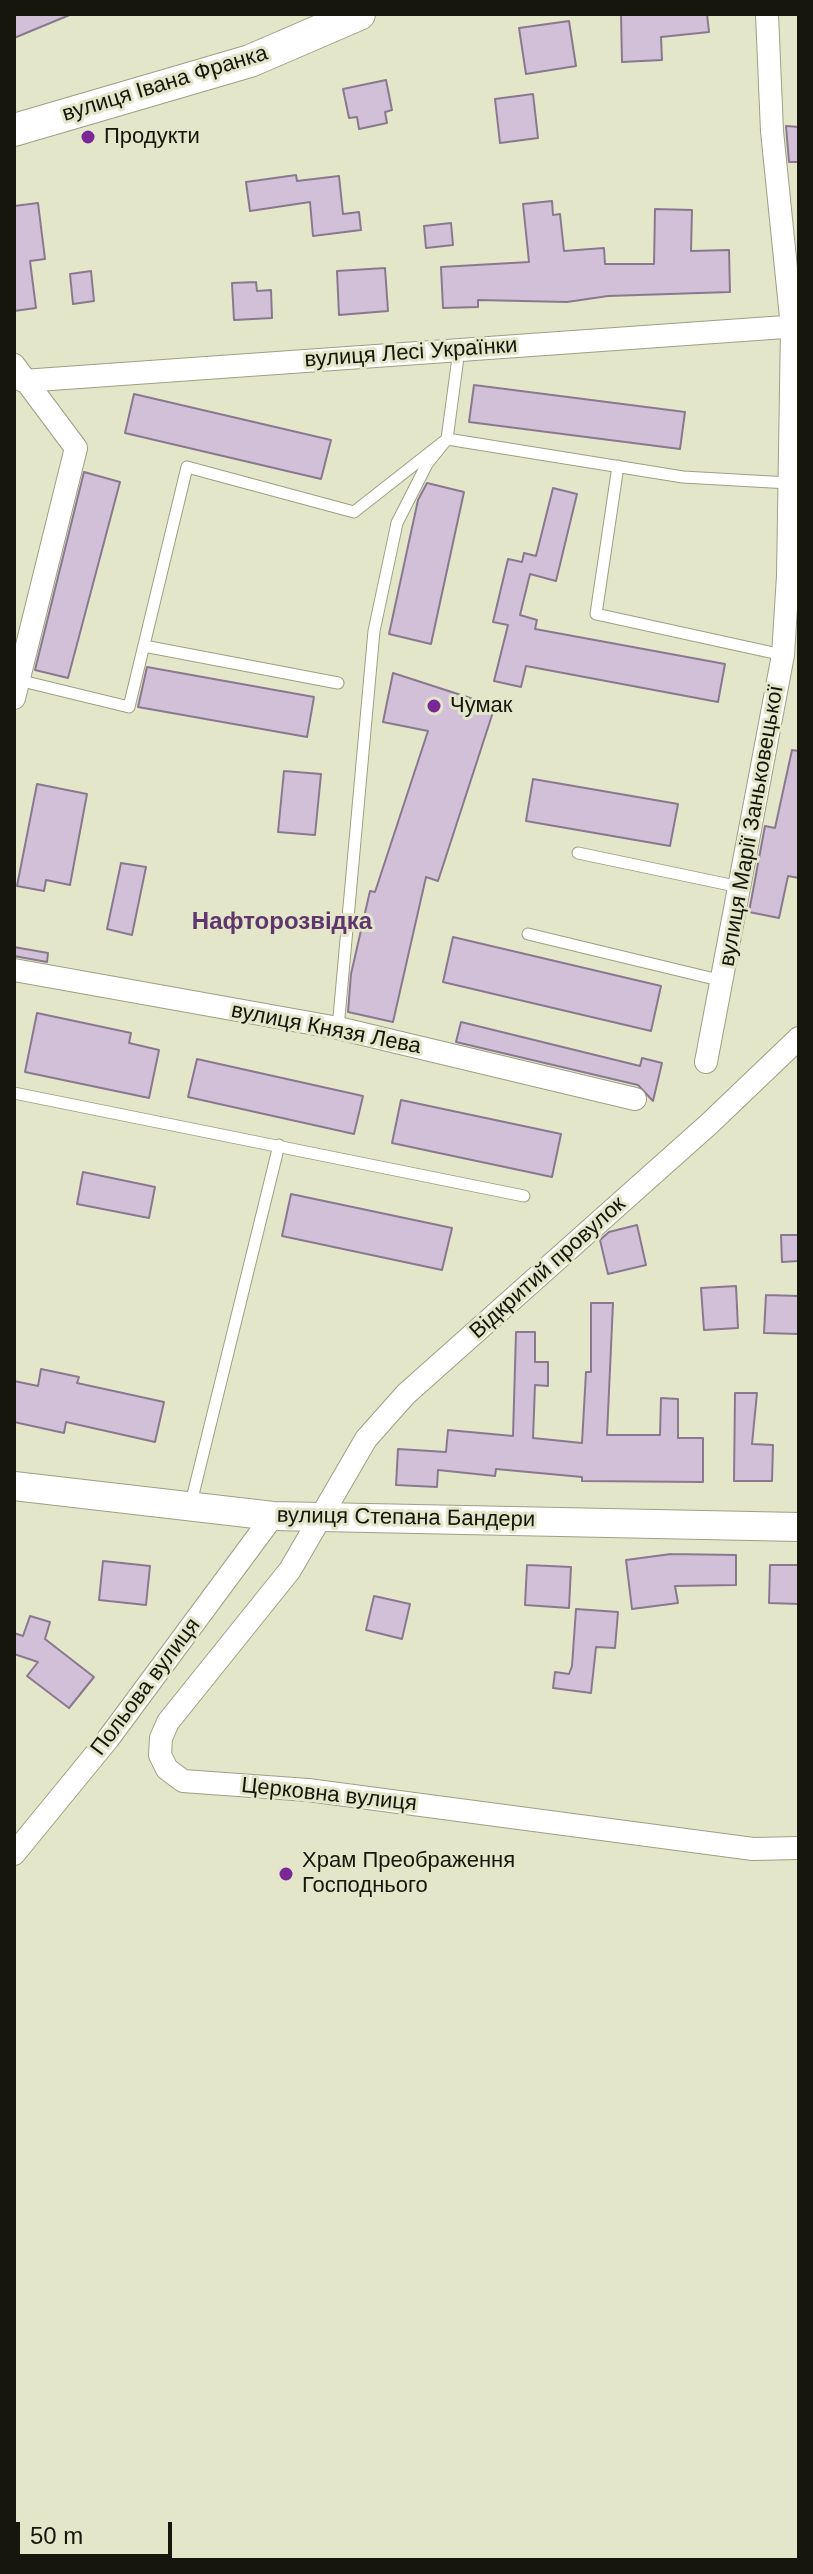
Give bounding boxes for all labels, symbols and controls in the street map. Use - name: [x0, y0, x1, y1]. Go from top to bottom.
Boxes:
- street label: вулиця Івана Франка: [59, 40, 271, 128]
- place label: Продукти: [104, 124, 200, 150]
- marker: Продукти: [79, 128, 97, 146]
- street label: вулиця Лесі Українки: [304, 332, 518, 374]
- street label: вулиця Марії Заньковецької: [714, 683, 790, 969]
- place label: Чумак: [450, 693, 512, 719]
- marker: Чумак: [425, 697, 443, 715]
- district label: Нафторозвідка: [192, 908, 372, 936]
- street label: вулиця Князя Лева: [229, 998, 423, 1060]
- street label: Відкритий провулок: [465, 1191, 631, 1345]
- street label: вулиця Степана Бандери: [277, 1503, 535, 1533]
- street label: Польова вулиця: [86, 1613, 206, 1761]
- street label: Церковна вулиця: [240, 1773, 418, 1817]
- place label: Храм Преображення Господнього: [302, 1848, 515, 1900]
- marker: Храм Преображення Господнього: [277, 1865, 295, 1883]
- scale bar: [20, 2506, 176, 2556]
- text: 50 m: [30, 2522, 83, 2549]

